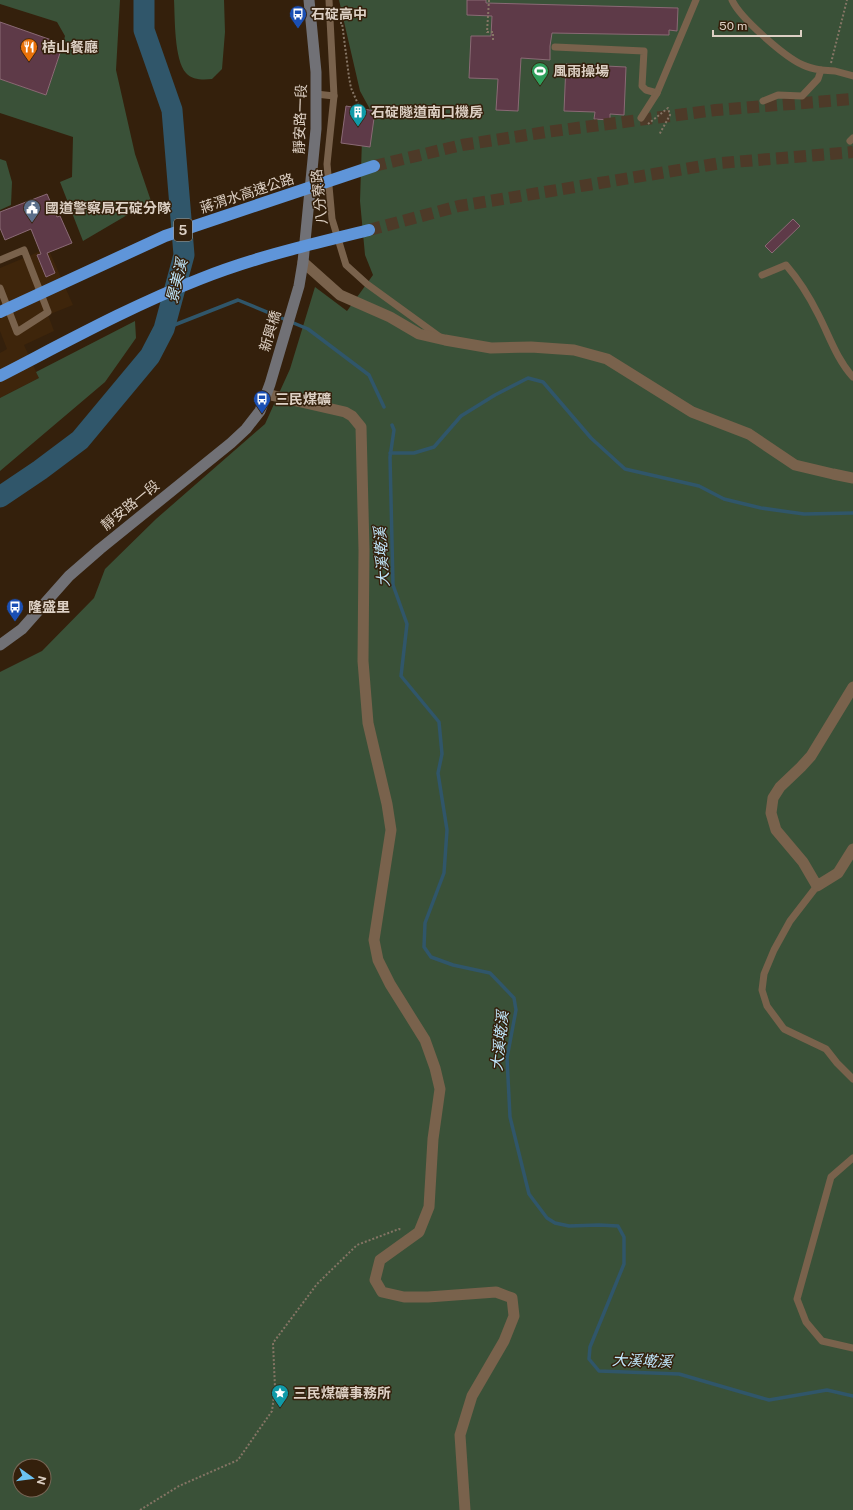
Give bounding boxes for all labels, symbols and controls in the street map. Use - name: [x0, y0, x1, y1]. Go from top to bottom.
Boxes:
- bus stop icon: 石碇高中: [288, 4, 308, 29]
- place label: 石碇高中: [311, 6, 367, 22]
- scale bar: [713, 12, 801, 38]
- text: 50 m: [719, 19, 747, 33]
- restaurant icon: 桔山餐廳: [19, 37, 39, 62]
- place label: 桔山餐廳: [42, 39, 98, 55]
- sports icon: 風雨操場: [530, 61, 550, 86]
- place label: 風雨操場: [553, 63, 609, 79]
- street label: 靜安路一段: [291, 84, 309, 154]
- building icon: 石碇隧道南口機房: [348, 102, 368, 127]
- place label: 石碇隧道南口機房: [371, 104, 483, 120]
- street label: 八分寮路: [308, 168, 330, 226]
- street label: 蔣渭水高速公路: [198, 170, 296, 216]
- public building icon: 國道警察局石碇分隊: [22, 198, 42, 223]
- place label: 國道警察局石碇分隊: [45, 200, 171, 216]
- road number: 5: [174, 219, 192, 241]
- water label: 景美溪: [163, 255, 191, 305]
- street label: 新興橋: [256, 309, 284, 353]
- bus stop icon: 三民煤礦: [252, 389, 272, 414]
- place label: 三民煤礦: [275, 391, 331, 407]
- street label: 靜安路一段: [98, 477, 162, 533]
- water label: 大溪墘溪: [371, 525, 392, 588]
- bus stop icon: 隆盛里: [5, 597, 25, 622]
- place label: 隆盛里: [28, 599, 70, 615]
- water label: 大溪墘溪: [488, 1008, 511, 1072]
- water label: 大溪墘溪: [612, 1351, 674, 1370]
- place icon: 三民煤礦事務所: [270, 1383, 290, 1408]
- place label: 三民煤礦事務所: [293, 1385, 391, 1401]
- north arrow: [12, 1458, 52, 1498]
- text: N: [35, 1475, 49, 1486]

